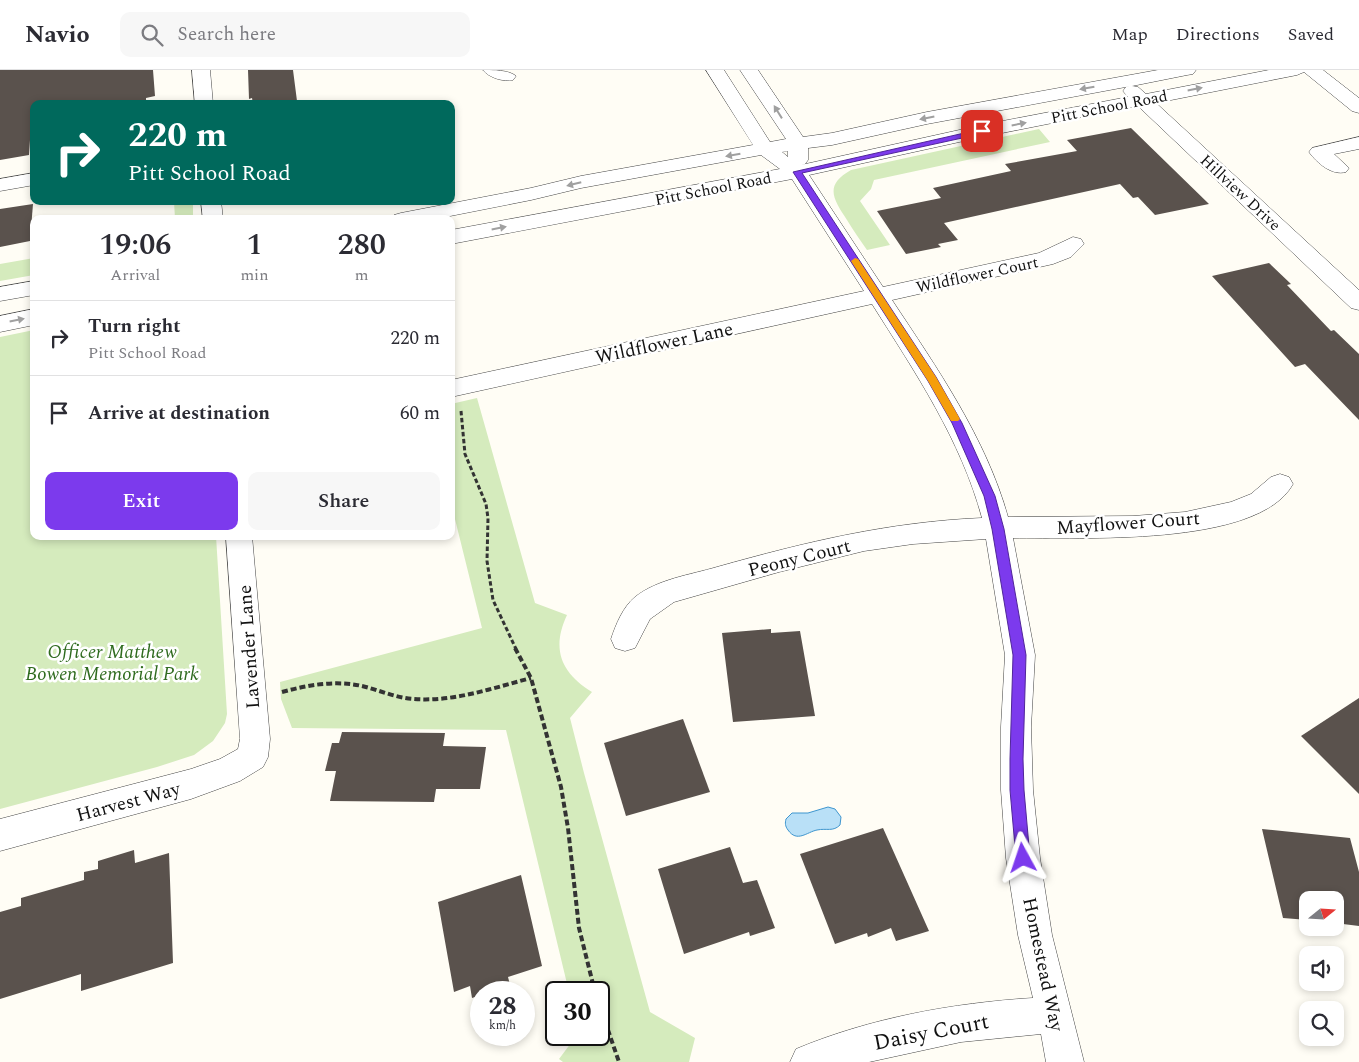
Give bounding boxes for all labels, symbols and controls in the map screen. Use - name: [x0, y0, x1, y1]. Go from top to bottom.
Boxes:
- search box: [120, 12, 470, 57]
- text: Navio: [25, 17, 90, 53]
- text: Search here: [178, 20, 276, 49]
- icon: search: [138, 21, 166, 49]
- text: Map: [1112, 21, 1148, 48]
- text: Directions: [1176, 21, 1260, 48]
- text: Saved: [1288, 21, 1334, 48]
- street label: Pitt School Road: [1049, 84, 1170, 130]
- one-way arrow: [1079, 85, 1095, 93]
- one-way arrow: [1188, 85, 1204, 93]
- one-way arrow: [773, 105, 782, 118]
- text: 220 m: [128, 109, 227, 162]
- pin: [961, 110, 1003, 152]
- one-way arrow: [920, 114, 935, 122]
- icon: arrive: [968, 117, 996, 145]
- one-way arrow: [1011, 119, 1027, 127]
- icon: right: [45, 120, 110, 185]
- street label: Hillview Drive: [1194, 149, 1286, 237]
- one-way arrow: [725, 151, 741, 159]
- text: Pitt School Road: [128, 157, 291, 190]
- street label: Pitt School Road: [653, 166, 774, 212]
- one-way arrow: [566, 180, 581, 188]
- text: 19:06: [99, 222, 171, 268]
- text: 1: [246, 222, 262, 268]
- text: 280: [338, 222, 386, 268]
- one-way arrow: [492, 224, 507, 232]
- street label: Wildflower Court: [914, 250, 1041, 300]
- text: Arrival: [110, 263, 160, 287]
- text: min: [240, 263, 268, 287]
- text: m: [355, 263, 369, 287]
- text: Turn right: [88, 312, 181, 341]
- street label: Wildflower Lane: [593, 315, 736, 372]
- one-way arrow: [9, 316, 25, 324]
- icon: right: [45, 324, 73, 352]
- text: 220 m: [390, 324, 440, 353]
- text: Pitt School Road: [88, 341, 206, 365]
- icon: arrive: [45, 399, 73, 427]
- text: Arrive at destination: [88, 399, 270, 428]
- text: 60 m: [400, 399, 440, 428]
- button: Exit: [45, 472, 238, 530]
- button: Share: [248, 472, 440, 530]
- street label: Mayflower Court: [1055, 504, 1201, 543]
- street label: Peony Court: [745, 532, 854, 585]
- street label: Lavender Lane: [231, 584, 268, 710]
- park label: Officer Matthew Bowen Memorial Park: [25, 638, 199, 689]
- street label: Harvest Way: [73, 774, 184, 830]
- position arrow: [996, 831, 1048, 883]
- north arrow: [1299, 891, 1344, 936]
- map controls: [1299, 891, 1344, 1046]
- street label: Homestead Way: [1014, 895, 1071, 1035]
- button: sound: [1299, 946, 1344, 991]
- speed limit sign: 30: [545, 981, 610, 1046]
- text: 28: [488, 988, 517, 1026]
- button: search: [1299, 1001, 1344, 1046]
- street label: Daisy Court: [871, 1005, 992, 1060]
- text: km/h: [489, 1016, 516, 1035]

